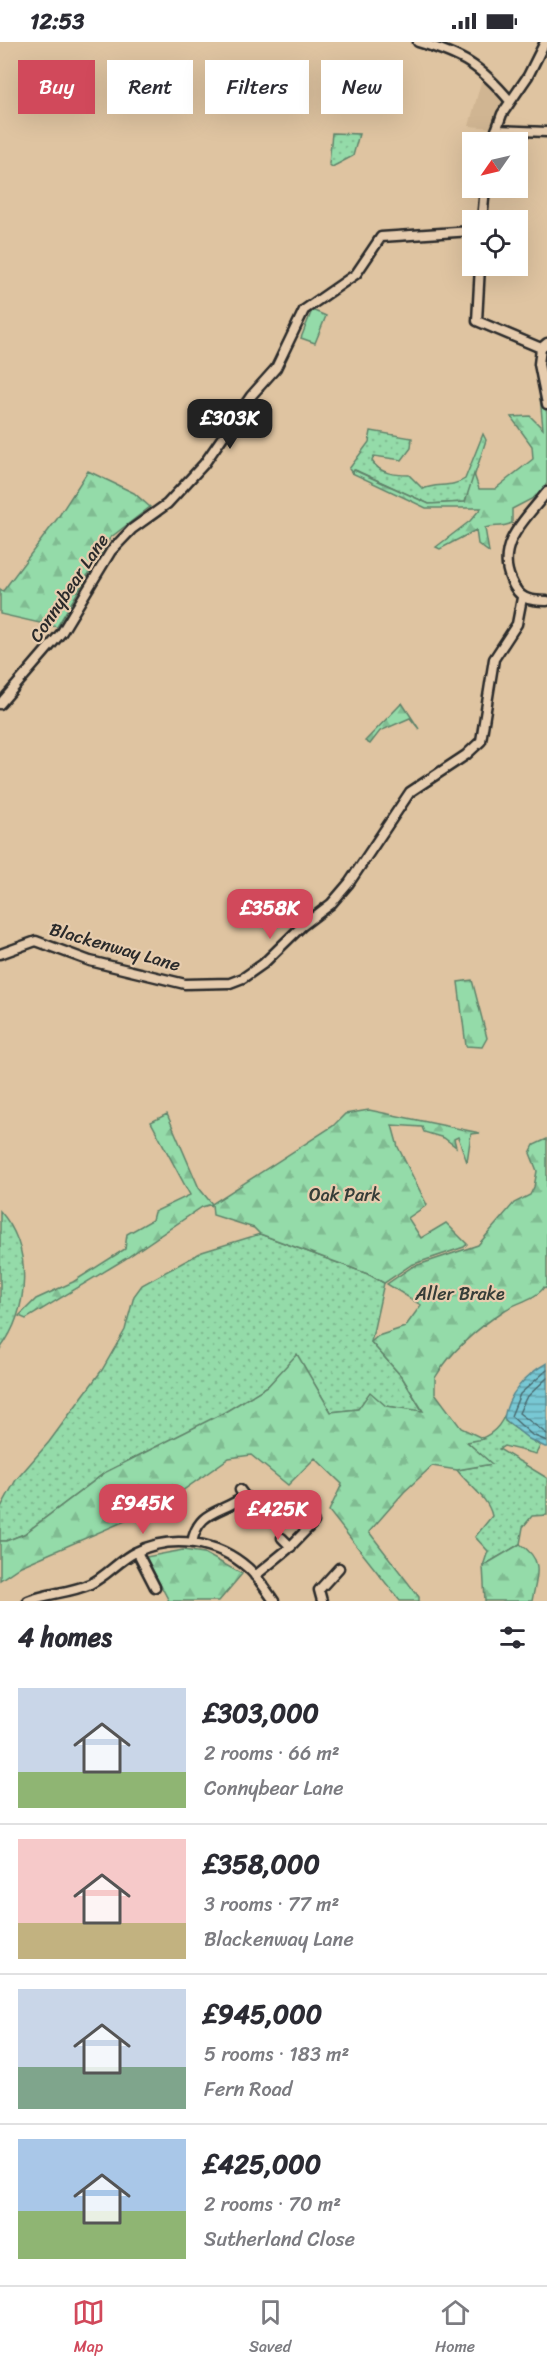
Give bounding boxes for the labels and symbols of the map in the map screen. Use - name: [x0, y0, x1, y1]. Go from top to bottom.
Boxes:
- north arrow: [462, 132, 528, 198]
- pin: £303K: [188, 399, 272, 450]
- street label: Connybear Lane: [21, 527, 117, 649]
- pin: £358K: [228, 889, 312, 940]
- street label: Blackenway Lane: [46, 913, 184, 981]
- park label: Oak Park: [309, 1179, 381, 1211]
- park label: Aller Brake: [414, 1278, 505, 1310]
- pin: £945K: [101, 1484, 185, 1535]
- pin: £425K: [236, 1490, 320, 1541]

